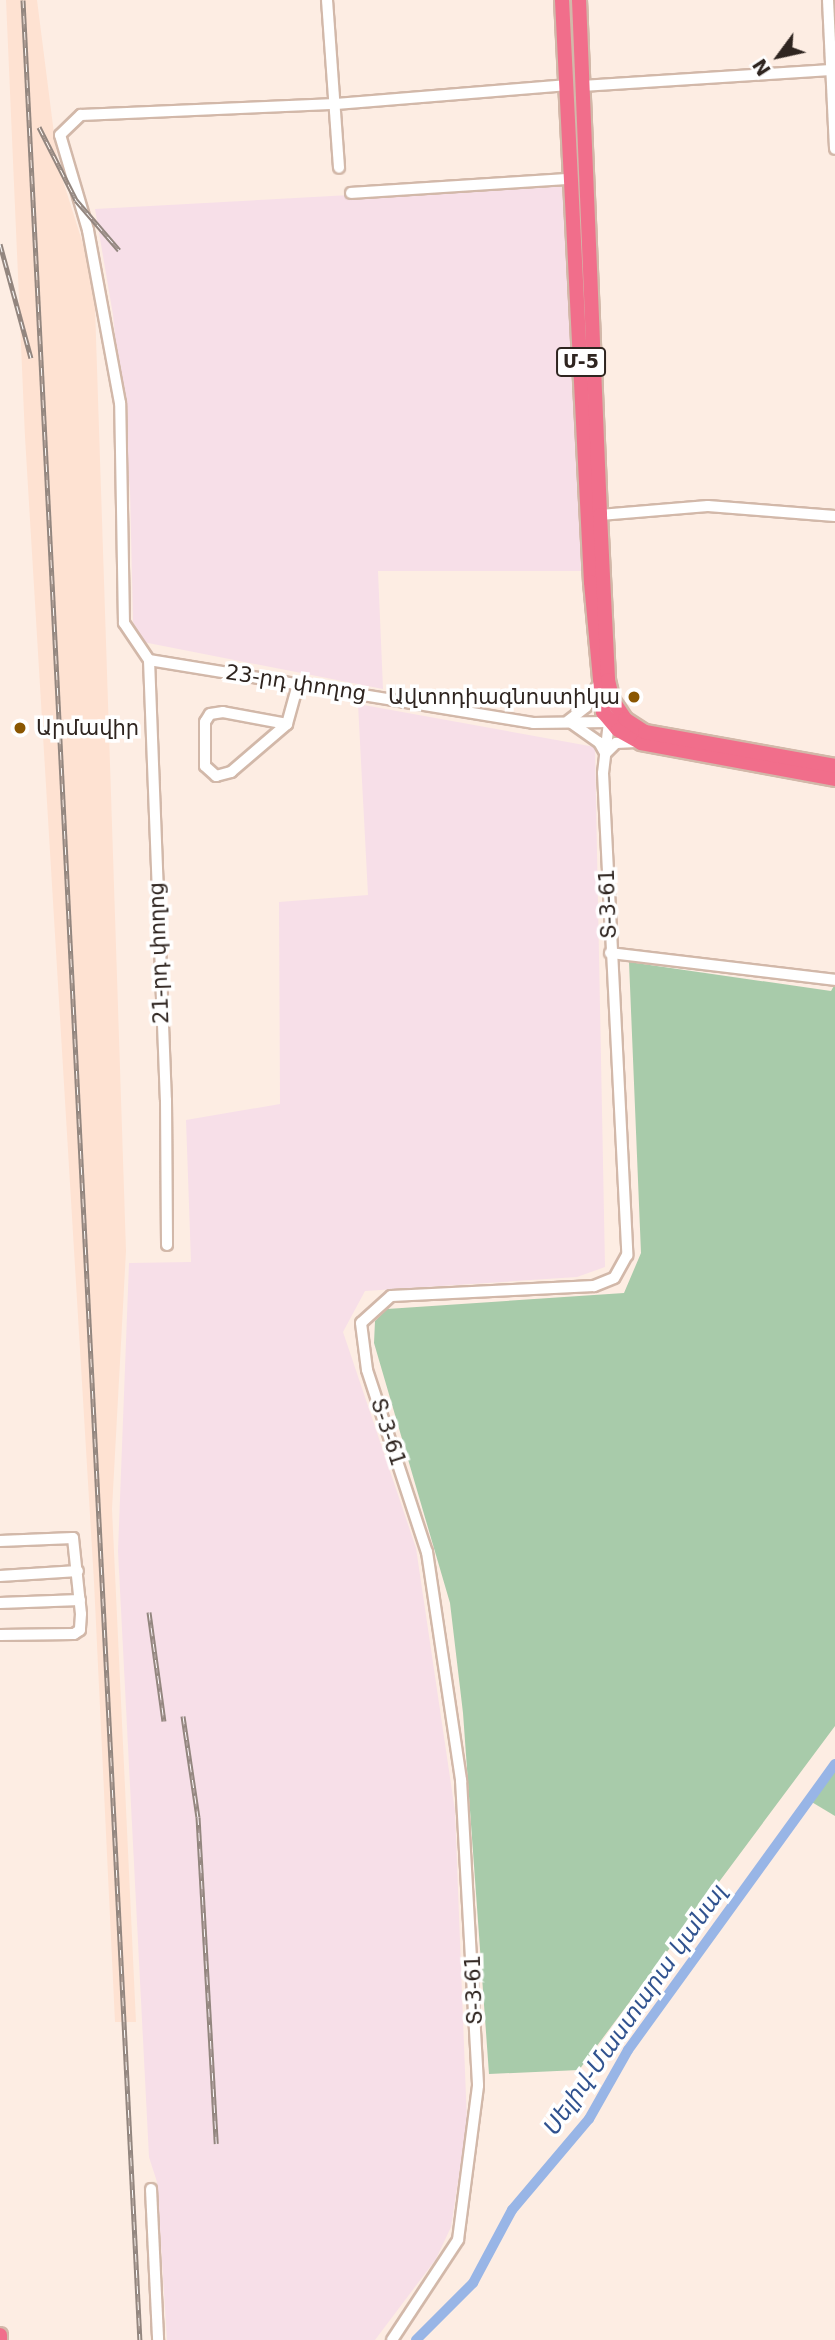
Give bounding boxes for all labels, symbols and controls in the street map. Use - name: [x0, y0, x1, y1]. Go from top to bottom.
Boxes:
- north arrow: [744, 21, 814, 91]
- text: N: [748, 55, 775, 80]
- road number: Մ-5: [555, 346, 607, 378]
- street label: 23-րդ փողոց: [224, 659, 368, 707]
- place label: Ավտոդիագնոստիկա: [388, 684, 620, 710]
- marker: Ավտոդիագնոստիկա: [626, 689, 642, 705]
- place label: Արմավիր: [36, 715, 139, 741]
- marker: Արմավիր: [10, 718, 30, 738]
- street label: Տ-3-61: [594, 869, 622, 939]
- street label: 21-րդ փողոց: [144, 882, 174, 1024]
- street label: Տ-3-61: [365, 1395, 411, 1469]
- water label: Սելիվ֊Մաստարա կանալ: [538, 1878, 732, 2140]
- street label: Տ-3-61: [460, 1955, 488, 2025]

